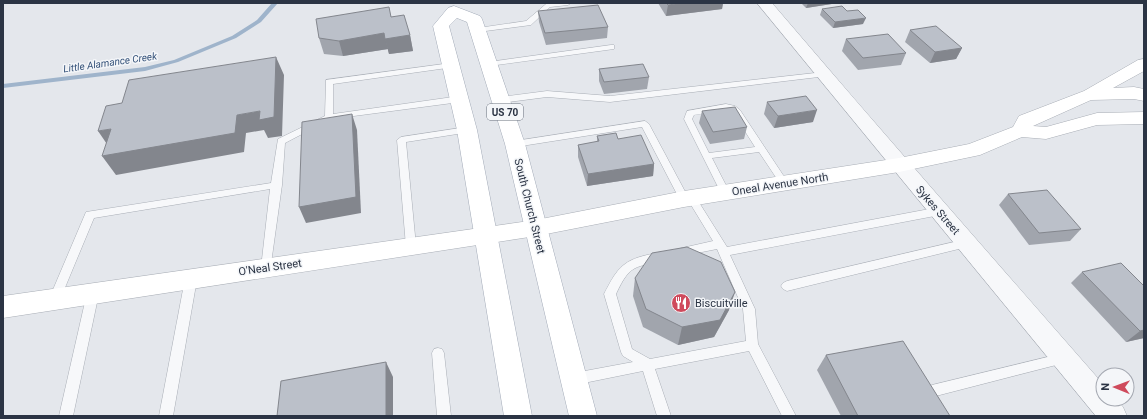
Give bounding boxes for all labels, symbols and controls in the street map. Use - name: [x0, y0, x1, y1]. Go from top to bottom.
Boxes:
- water label: Little Alamance Creek: [63, 50, 159, 75]
- road number: US 70: [487, 104, 523, 120]
- street label: South Church Street: [511, 157, 548, 255]
- street label: Oneal Avenue North: [731, 170, 829, 199]
- street label: Sykes Street: [913, 183, 963, 238]
- street label: O'Neal Street: [238, 257, 303, 278]
- restaurant icon: Biscuitville: [670, 292, 692, 314]
- place label: Biscuitville: [695, 297, 748, 310]
- north arrow: [1095, 367, 1135, 407]
- text: N: [1099, 383, 1112, 391]

